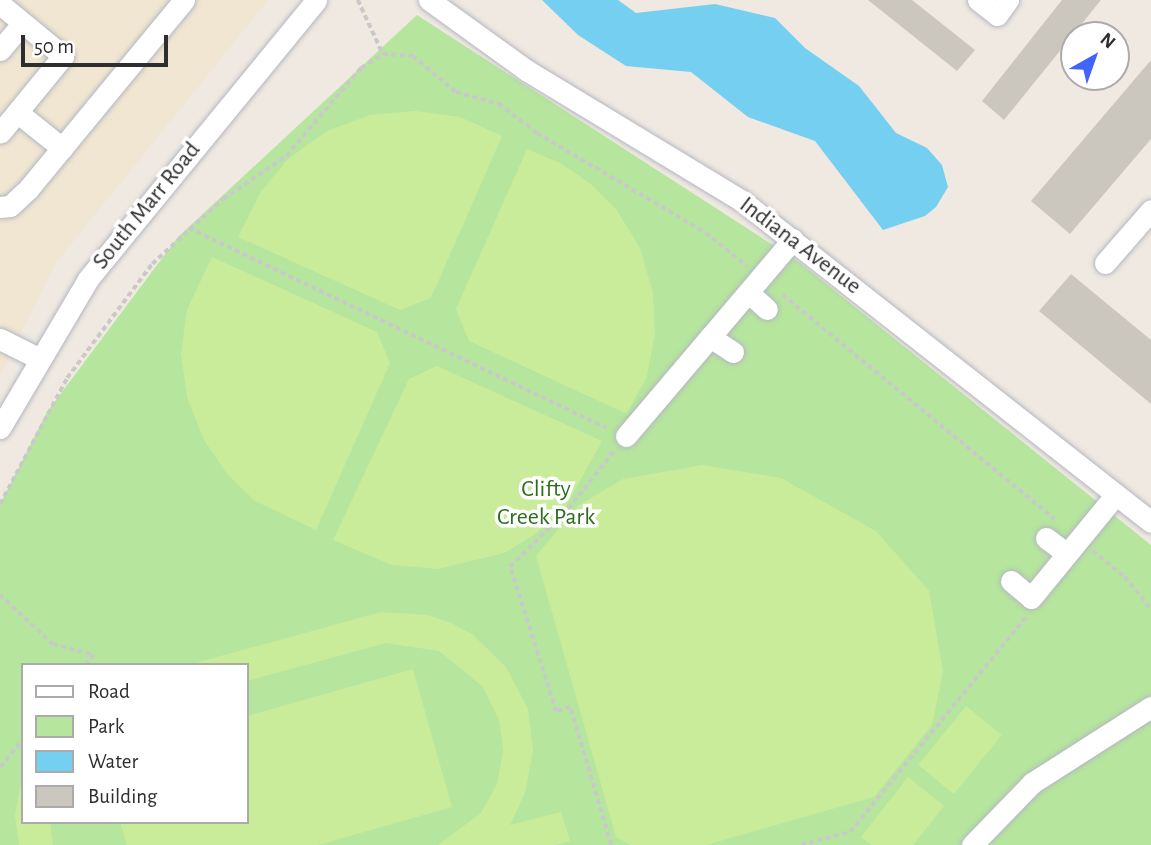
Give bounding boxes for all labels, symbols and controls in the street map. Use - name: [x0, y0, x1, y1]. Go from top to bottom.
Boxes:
- scale bar: [24, 21, 172, 65]
- north arrow: [1060, 21, 1130, 91]
- text: N: [1096, 30, 1119, 53]
- text: 50 m: [34, 36, 74, 57]
- street label: South Marr Road: [87, 136, 207, 276]
- street label: Indiana Avenue: [733, 191, 867, 301]
- park label: Clifty Creek Park: [497, 476, 595, 532]
- legend: [21, 663, 248, 824]
- text: Road: [88, 681, 130, 702]
- text: Park: [88, 716, 124, 737]
- text: Water: [88, 751, 138, 772]
- text: Building: [88, 786, 157, 807]

